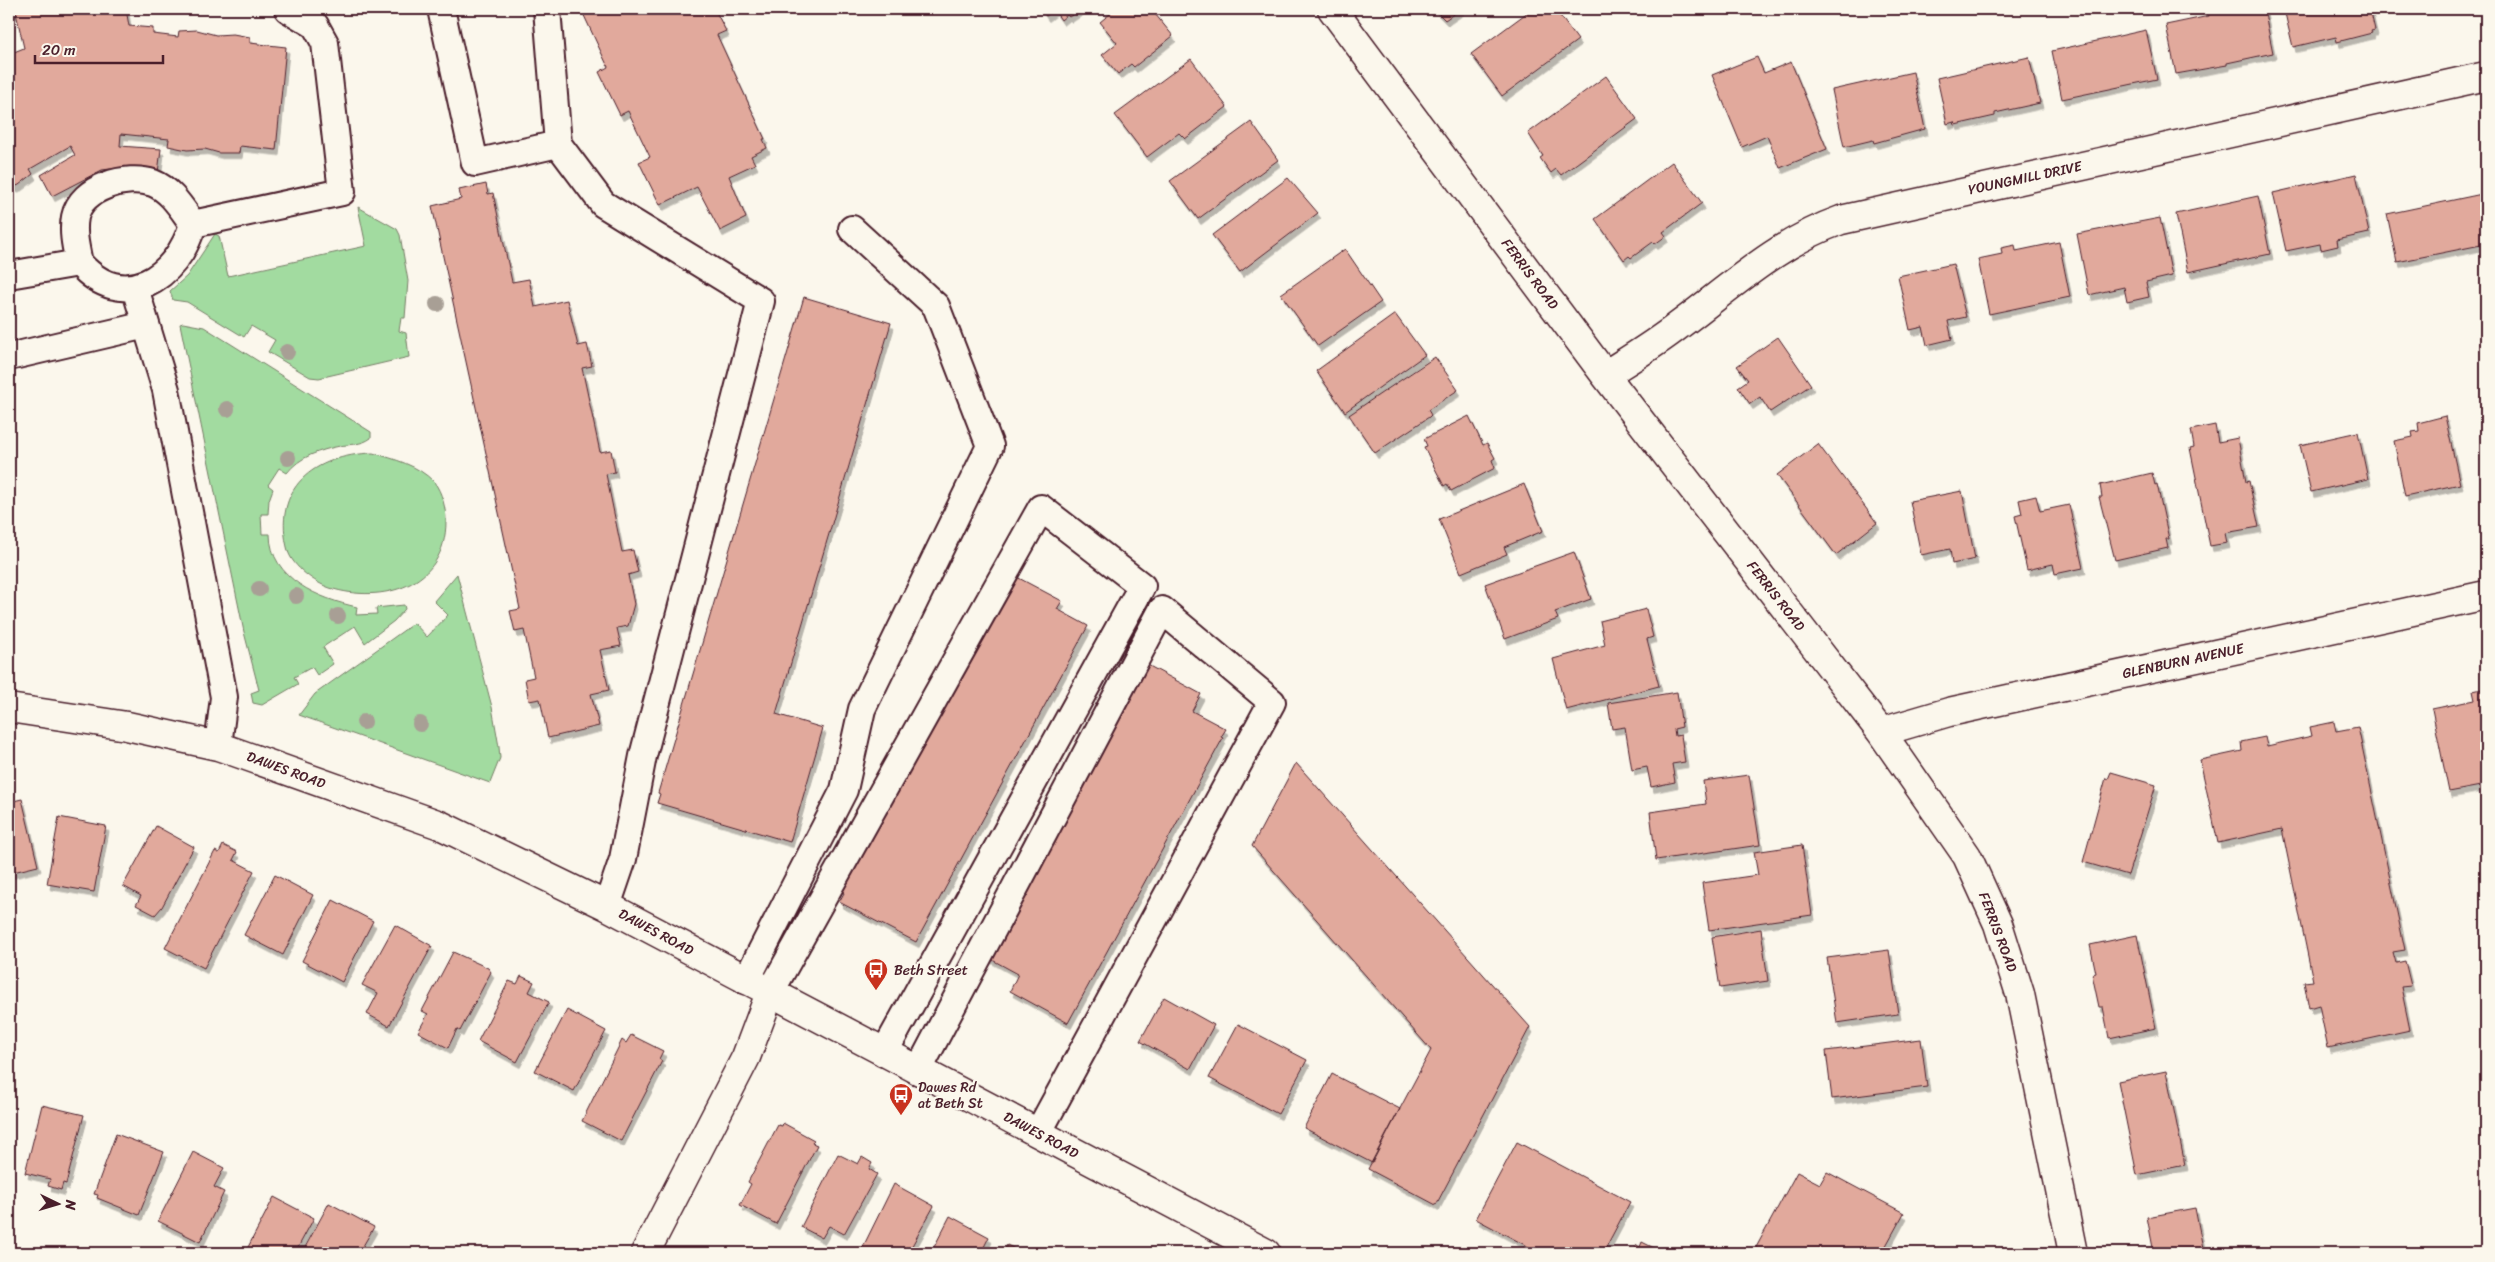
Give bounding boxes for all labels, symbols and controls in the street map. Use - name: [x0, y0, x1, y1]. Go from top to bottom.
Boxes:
- scale bar: [35, 32, 162, 64]
- text: 20 m: [42, 37, 76, 63]
- street label: YOUNGMILL DRIVE: [1966, 154, 2085, 202]
- street label: FERRIS ROAD: [1495, 233, 1566, 316]
- street label: FERRIS ROAD: [1740, 555, 1812, 637]
- street label: GLENBURN AVENUE: [2120, 636, 2247, 686]
- street label: DAWES ROAD: [243, 744, 330, 796]
- street label: FERRIS ROAD: [1971, 888, 2025, 976]
- street label: DAWES ROAD: [614, 902, 699, 963]
- bus stop icon: Beth Street: [863, 957, 889, 991]
- place label: Beth Street: [894, 958, 968, 983]
- place label: Dawes Rd at Beth St: [918, 1075, 983, 1116]
- bus stop icon: Dawes Rd at Beth St: [888, 1082, 914, 1116]
- street label: DAWES ROAD: [999, 1105, 1084, 1166]
- north arrow: [32, 1180, 82, 1230]
- text: N: [58, 1198, 83, 1211]

